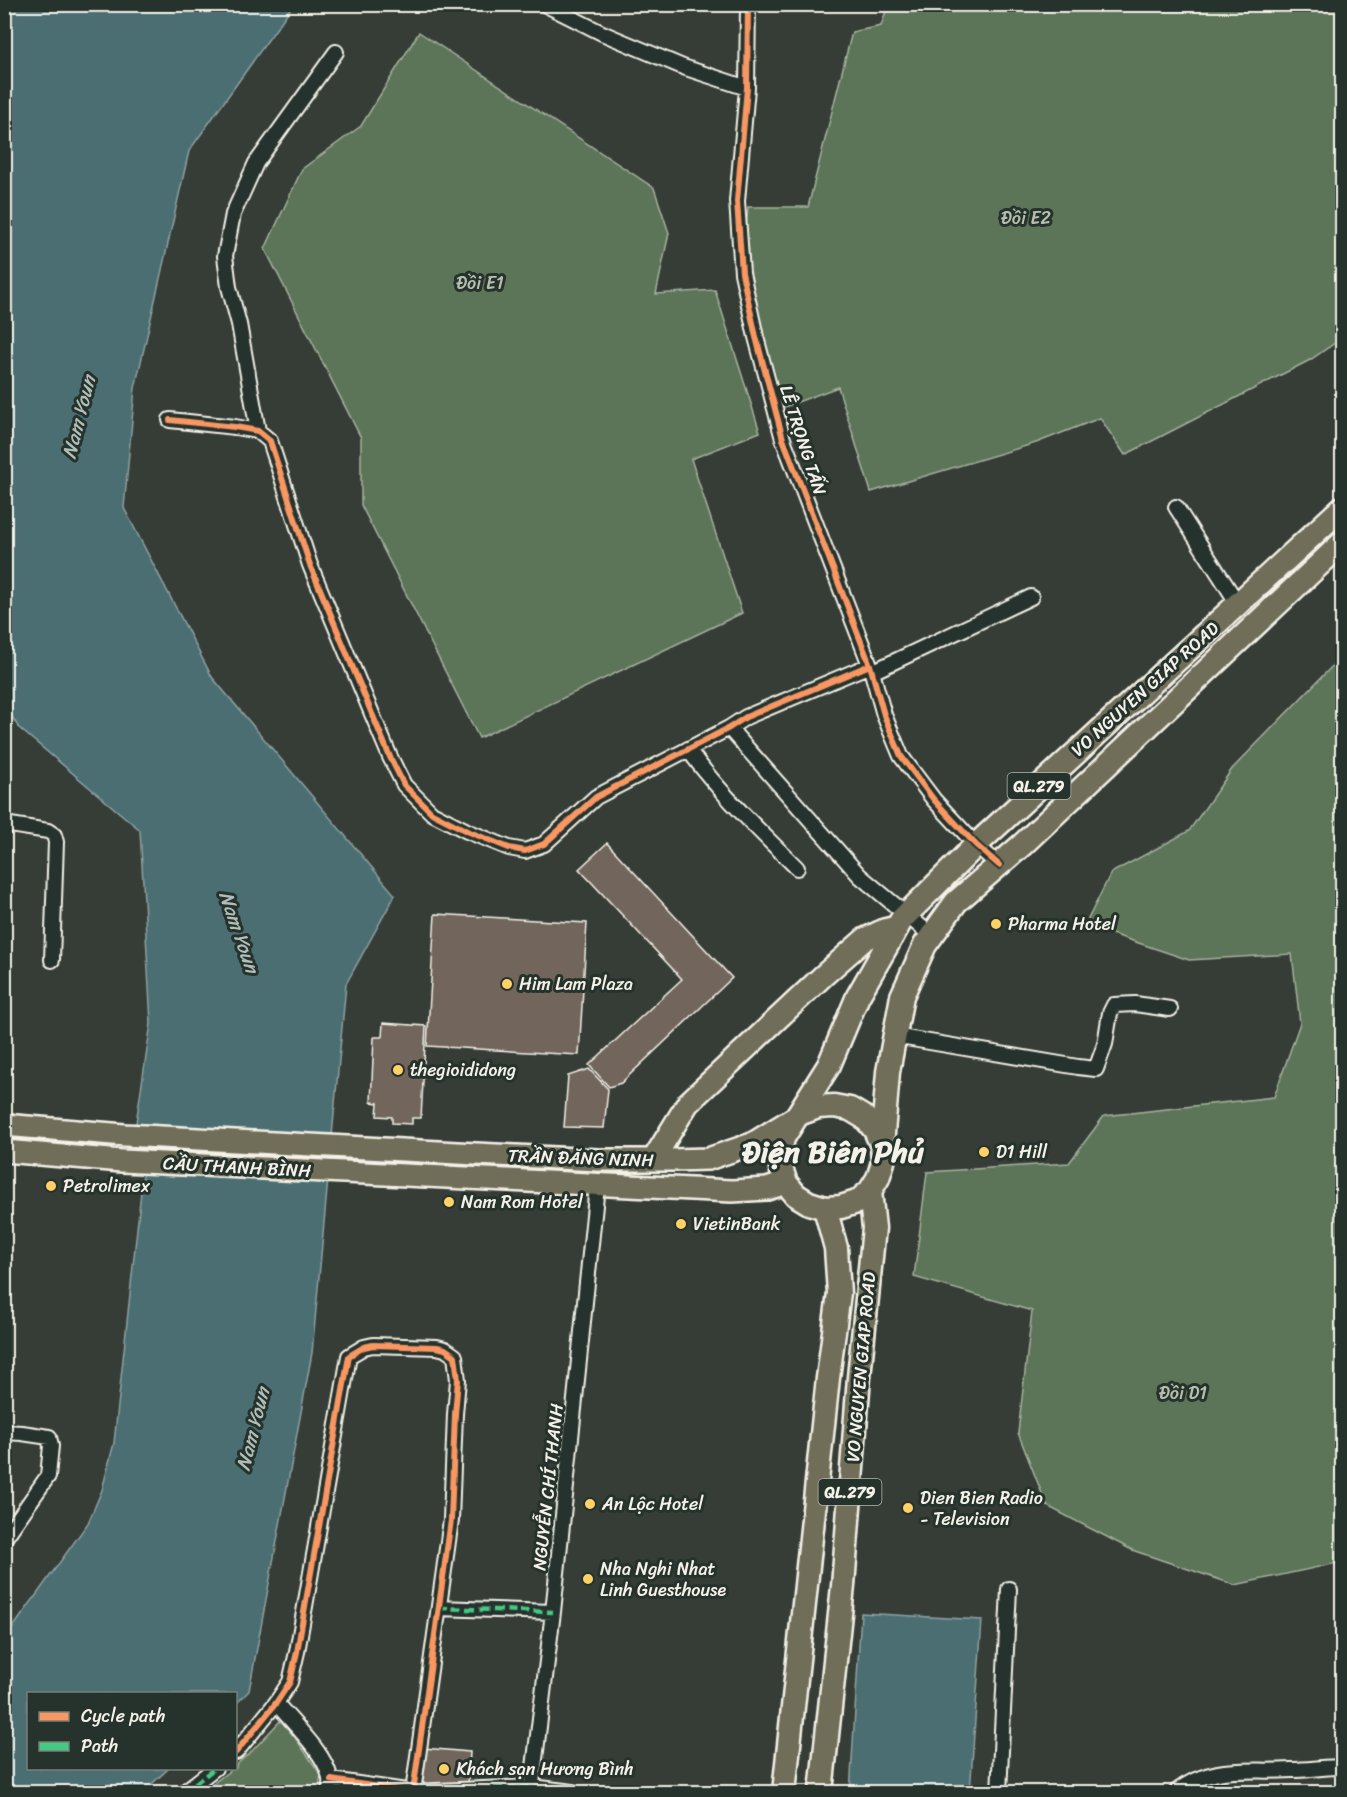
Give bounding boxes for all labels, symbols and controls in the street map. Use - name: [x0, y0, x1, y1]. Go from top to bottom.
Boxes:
- park label: Đồi E2: [1001, 202, 1051, 234]
- park label: Đồi E1: [456, 267, 504, 299]
- water label: Nam Youn: [52, 369, 107, 462]
- street label: LÊ TRỌNG TẤN: [770, 381, 836, 500]
- street label: VO NGUYEN GIAP ROAD: [1063, 613, 1227, 765]
- road number: QL.279: [1008, 773, 1070, 799]
- water label: Nam Youn: [209, 886, 270, 980]
- place label: Pharma Hotel: [1008, 908, 1117, 940]
- marker: Pharma Hotel: [989, 917, 1003, 931]
- place label: Him Lam Plaza: [519, 968, 633, 1000]
- marker: Him Lam Plaza: [500, 977, 514, 991]
- place label: thegioididong: [410, 1054, 516, 1086]
- marker: thegioididong: [391, 1063, 405, 1077]
- district label: Điện Biên Phủ: [741, 1125, 925, 1179]
- place label: D1 Hill: [996, 1136, 1048, 1168]
- street label: TRẦN ĐĂNG NINH: [507, 1139, 655, 1177]
- marker: D1 Hill: [977, 1145, 991, 1159]
- street label: CẦU THANH BÌNH: [162, 1147, 312, 1187]
- place label: Petrolimex: [63, 1170, 151, 1202]
- marker: Petrolimex: [44, 1179, 58, 1193]
- place label: Nam Rom Hotel: [461, 1186, 584, 1218]
- marker: Nam Rom Hotel: [442, 1195, 456, 1209]
- place label: VietinBank: [693, 1208, 781, 1240]
- marker: VietinBank: [674, 1217, 688, 1231]
- street label: VO NGUYEN GIAP ROAD: [837, 1270, 885, 1463]
- park label: Đồi D1: [1159, 1377, 1207, 1409]
- water label: Nam Youn: [226, 1381, 281, 1474]
- street label: NGUYỄN CHÍ THANH: [523, 1402, 573, 1572]
- road number: QL.279: [818, 1479, 882, 1505]
- place label: Dien Bien Radio - Television: [920, 1482, 1043, 1535]
- place label: An Lộc Hotel: [601, 1488, 704, 1520]
- marker: An Lộc Hotel: [583, 1497, 597, 1511]
- marker: Dien Bien Radio - Television: [901, 1501, 915, 1515]
- place label: Nha Nghi Nhat Linh Guesthouse: [600, 1553, 726, 1606]
- marker: Nha Nghi Nhat Linh Guesthouse: [581, 1572, 595, 1586]
- legend: [27, 1692, 237, 1770]
- text: Cycle path: [81, 1700, 165, 1732]
- text: Path: [81, 1730, 118, 1762]
- place label: Khách sạn Hương Bình: [456, 1753, 634, 1785]
- marker: Khách sạn Hương Bình: [437, 1762, 451, 1776]

